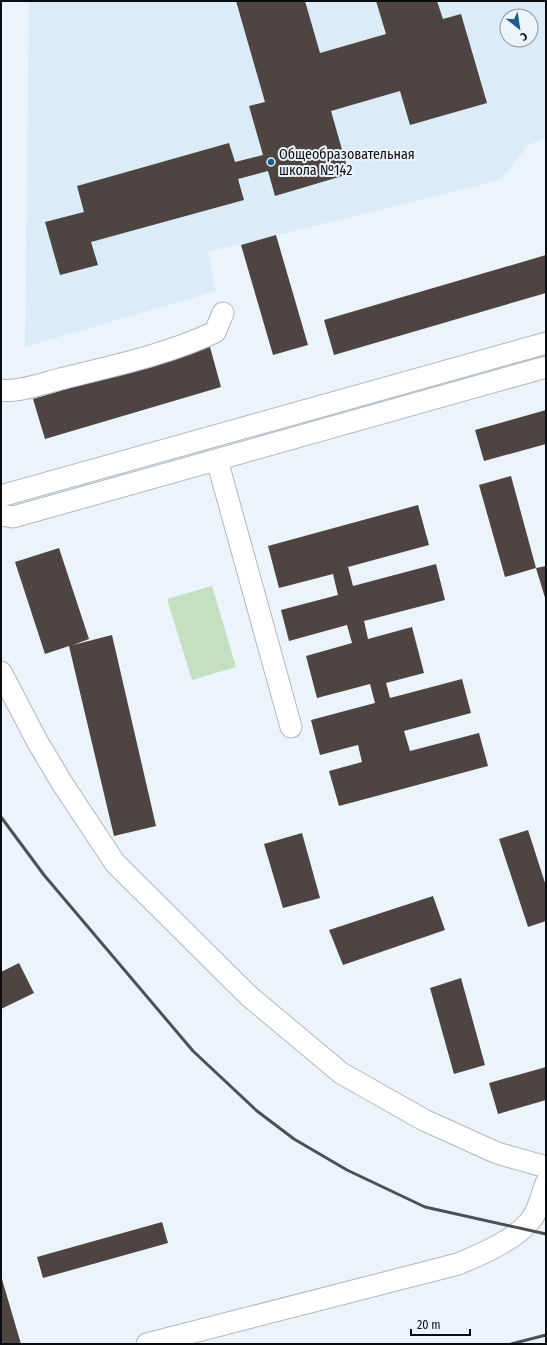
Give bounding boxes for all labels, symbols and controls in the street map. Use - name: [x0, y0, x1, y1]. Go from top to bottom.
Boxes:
- north arrow: [499, 8, 539, 48]
- text: С: [518, 29, 529, 43]
- place label: Общеобразовательная школа №142: [279, 146, 415, 179]
- marker: Общеобразовательная школа №142: [266, 157, 276, 167]
- scale bar: [411, 1311, 470, 1337]
- text: 20 m: [417, 1318, 441, 1332]

